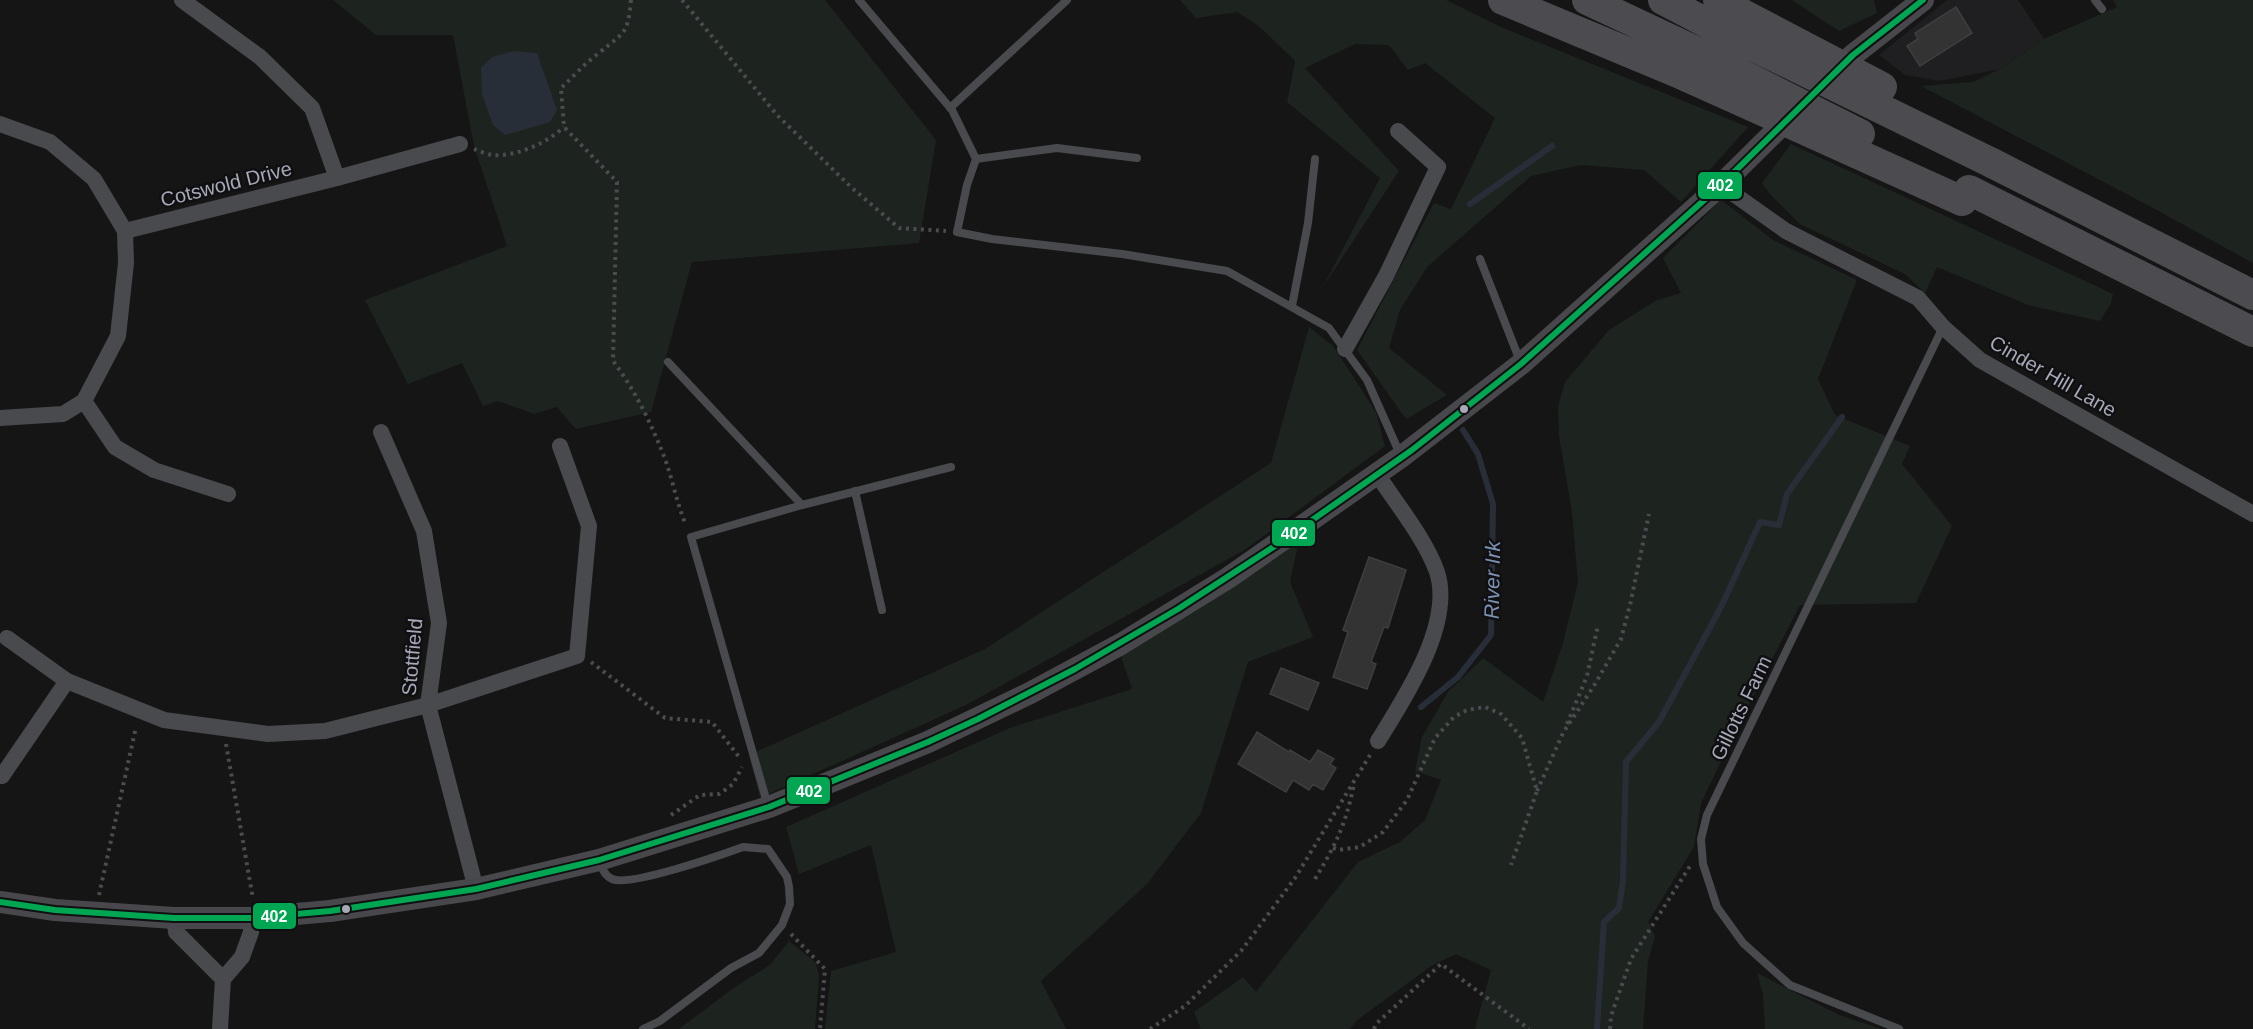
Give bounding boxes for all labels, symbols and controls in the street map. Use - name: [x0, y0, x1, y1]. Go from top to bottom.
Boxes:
- street label: Cotswold Drive: [158, 157, 294, 211]
- line badge: 402: [1697, 171, 1743, 200]
- text: 402: [1707, 177, 1733, 194]
- street label: Cinder Hill Lane: [1986, 331, 2120, 421]
- unlabelled marker: [1458, 403, 1470, 415]
- line badge: 402: [1271, 519, 1316, 547]
- text: 402: [1281, 525, 1307, 542]
- water label: River Irk: [1480, 539, 1504, 619]
- street label: Stottfield: [398, 617, 426, 697]
- street label: Gillotts Farm: [1706, 652, 1776, 764]
- line badge: 402: [786, 776, 831, 805]
- text: 402: [796, 783, 822, 800]
- line badge: 402: [252, 902, 297, 930]
- unlabelled marker: [340, 903, 352, 915]
- text: 402: [261, 908, 287, 925]

